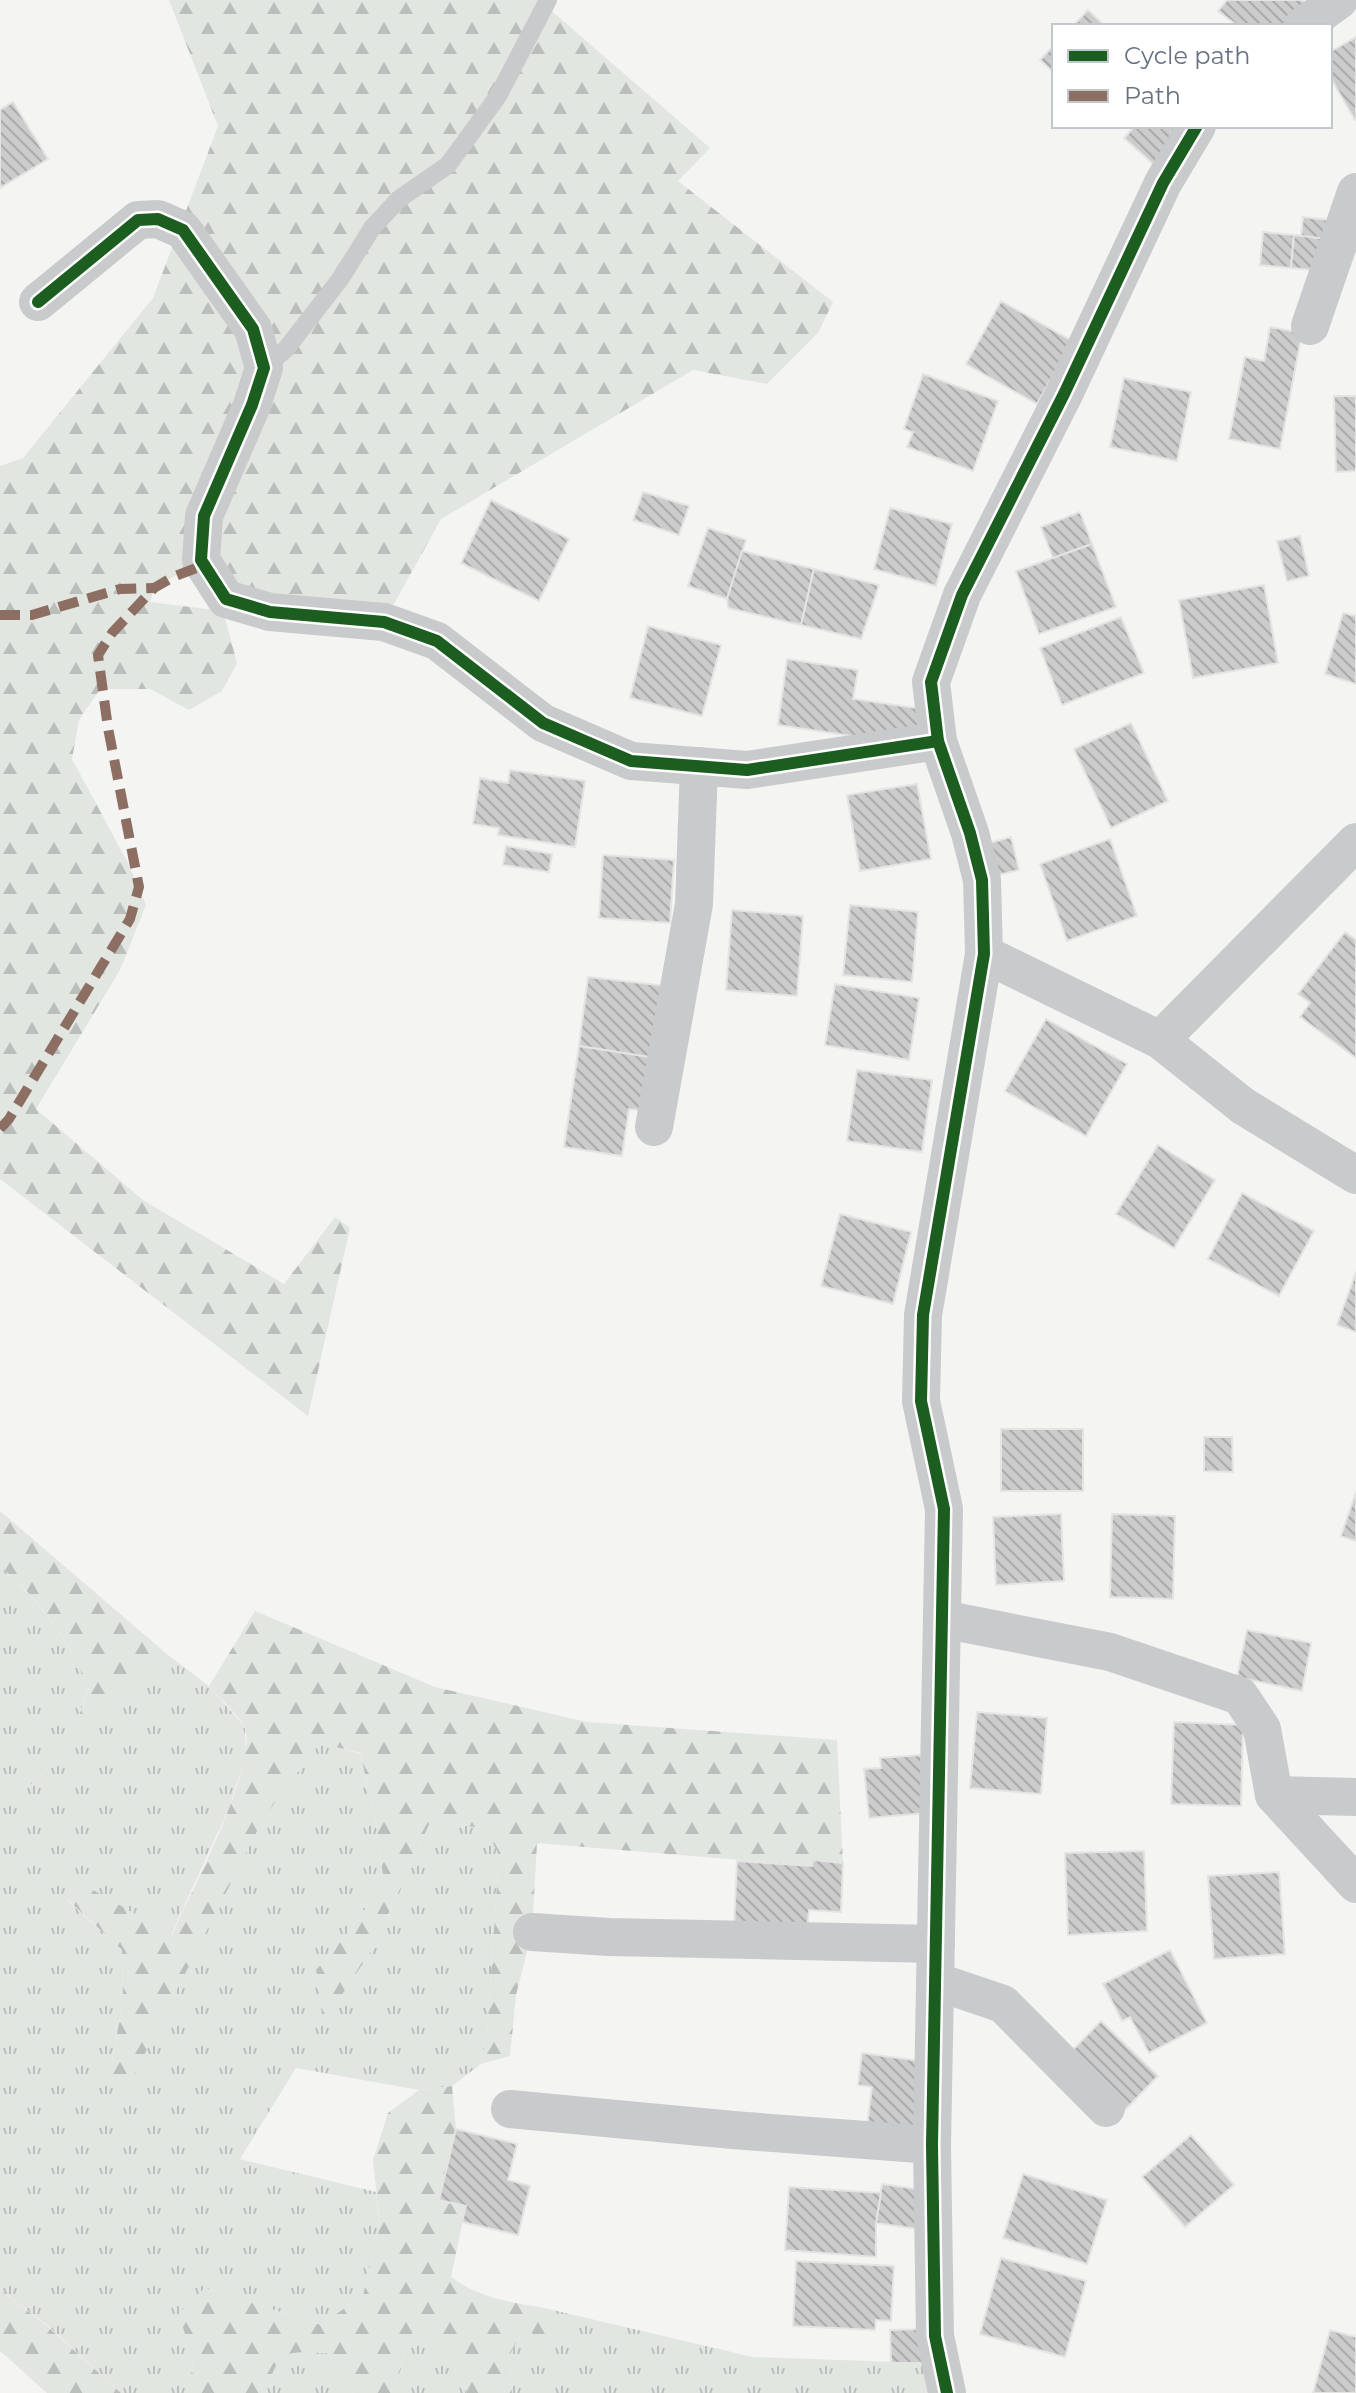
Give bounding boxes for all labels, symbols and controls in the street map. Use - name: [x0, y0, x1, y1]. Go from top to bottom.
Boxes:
- legend: [1052, 24, 1332, 128]
- text: Cycle path: [1124, 41, 1251, 70]
- text: Path: [1124, 81, 1181, 110]

